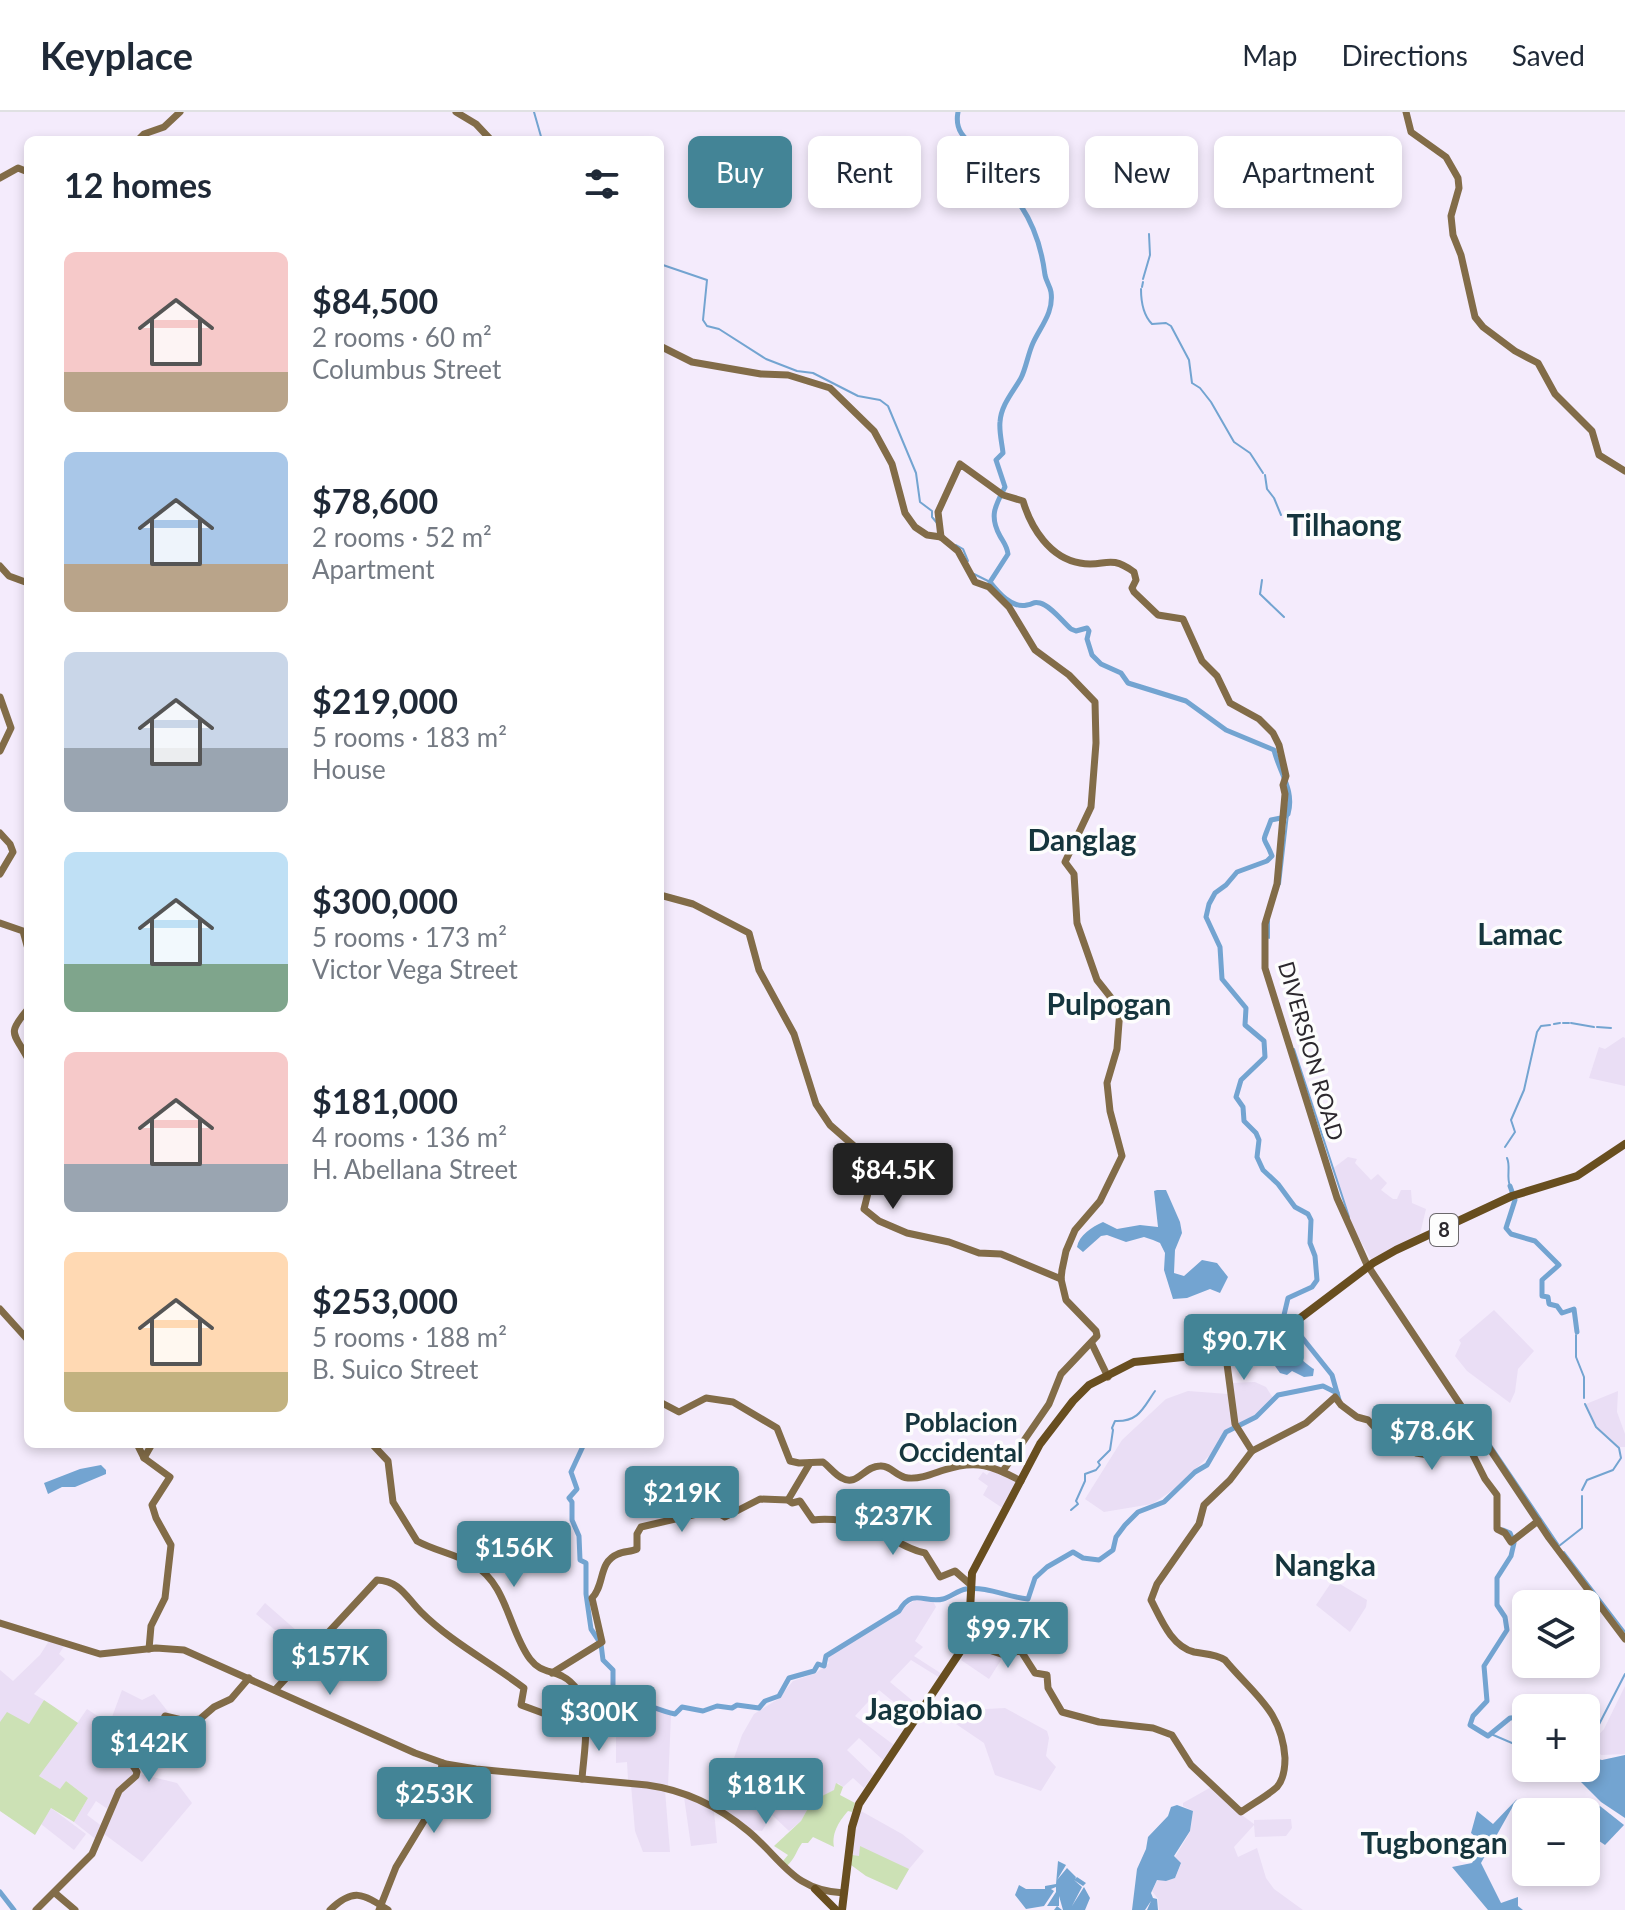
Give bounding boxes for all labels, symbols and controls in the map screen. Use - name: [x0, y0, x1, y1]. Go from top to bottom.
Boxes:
- text: Keyplace: [40, 32, 193, 78]
- text: Map: [1242, 38, 1297, 72]
- text: Directions: [1341, 38, 1468, 72]
- text: Saved: [1512, 38, 1585, 72]
- chip: Buy: [688, 136, 792, 208]
- chip: Rent: [808, 136, 921, 208]
- chip: Filters: [937, 136, 1069, 208]
- chip: New: [1085, 136, 1198, 208]
- chip: Apartment: [1214, 136, 1402, 208]
- icon: filters: [580, 162, 624, 206]
- text: 12 homes: [64, 164, 212, 205]
- text: $84,500: [312, 280, 438, 321]
- icon: home: [128, 284, 224, 380]
- text: 2 rooms · 60 m²: [312, 321, 492, 353]
- text: Columbus Street: [312, 353, 501, 385]
- text: $78,600: [312, 480, 438, 521]
- icon: home: [128, 484, 224, 580]
- district label: Tilhaong: [1286, 506, 1402, 542]
- text: 2 rooms · 52 m²: [312, 521, 492, 553]
- text: Apartment: [312, 553, 435, 585]
- text: $219,000: [312, 680, 458, 721]
- icon: home: [128, 684, 224, 780]
- text: 5 rooms · 183 m²: [312, 721, 507, 753]
- text: House: [312, 753, 386, 785]
- district label: Danglag: [1028, 821, 1137, 857]
- text: $300,000: [312, 880, 458, 921]
- icon: home: [128, 884, 224, 980]
- district label: Lamac: [1477, 915, 1563, 951]
- text: 5 rooms · 173 m²: [312, 921, 507, 953]
- text: Victor Vega Street: [312, 953, 518, 985]
- street label: DIVERSION ROAD: [1273, 958, 1350, 1143]
- district label: Pulpogan: [1046, 985, 1172, 1021]
- text: $181,000: [312, 1080, 458, 1121]
- icon: home: [128, 1084, 224, 1180]
- text: 4 rooms · 136 m²: [312, 1121, 507, 1153]
- pin: $84.5K: [828, 1143, 958, 1211]
- text: H. Abellana Street: [312, 1153, 517, 1185]
- text: $84.5K: [851, 1153, 935, 1185]
- road number: 8: [1430, 1214, 1458, 1246]
- text: $253,000: [312, 1280, 458, 1321]
- icon: home: [128, 1284, 224, 1380]
- pin: $90.7K: [1179, 1314, 1309, 1382]
- text: 5 rooms · 188 m²: [312, 1321, 507, 1353]
- text: $90.7K: [1202, 1324, 1286, 1356]
- text: B. Suico Street: [312, 1353, 478, 1385]
- pin: $78.6K: [1367, 1404, 1497, 1472]
- district label: Poblacion Occidental: [899, 1406, 1023, 1468]
- text: $78.6K: [1390, 1414, 1474, 1446]
- pin: $219K: [626, 1466, 738, 1534]
- text: $219K: [643, 1476, 721, 1508]
- pin: $237K: [837, 1489, 949, 1557]
- text: $237K: [854, 1499, 932, 1531]
- pin: $156K: [458, 1521, 570, 1589]
- text: $156K: [475, 1531, 553, 1563]
- district label: Nangka: [1274, 1546, 1376, 1582]
- map controls: [1512, 1590, 1600, 1886]
- button: layers: [1512, 1590, 1600, 1678]
- pin: $99.7K: [943, 1602, 1073, 1670]
- text: $99.7K: [966, 1612, 1050, 1644]
- pin: $157K: [274, 1629, 386, 1697]
- text: $157K: [291, 1639, 369, 1671]
- pin: $300K: [543, 1685, 655, 1753]
- district label: Jagobiao: [865, 1690, 983, 1726]
- button: +: [1512, 1694, 1600, 1782]
- text: $300K: [560, 1695, 638, 1727]
- pin: $142K: [93, 1716, 205, 1784]
- text: $142K: [110, 1726, 188, 1758]
- pin: $181K: [710, 1758, 822, 1826]
- pin: $253K: [378, 1767, 490, 1835]
- text: $181K: [727, 1768, 805, 1800]
- text: $253K: [395, 1777, 473, 1809]
- button: −: [1512, 1798, 1600, 1886]
- district label: Tugbongan: [1360, 1824, 1508, 1860]

